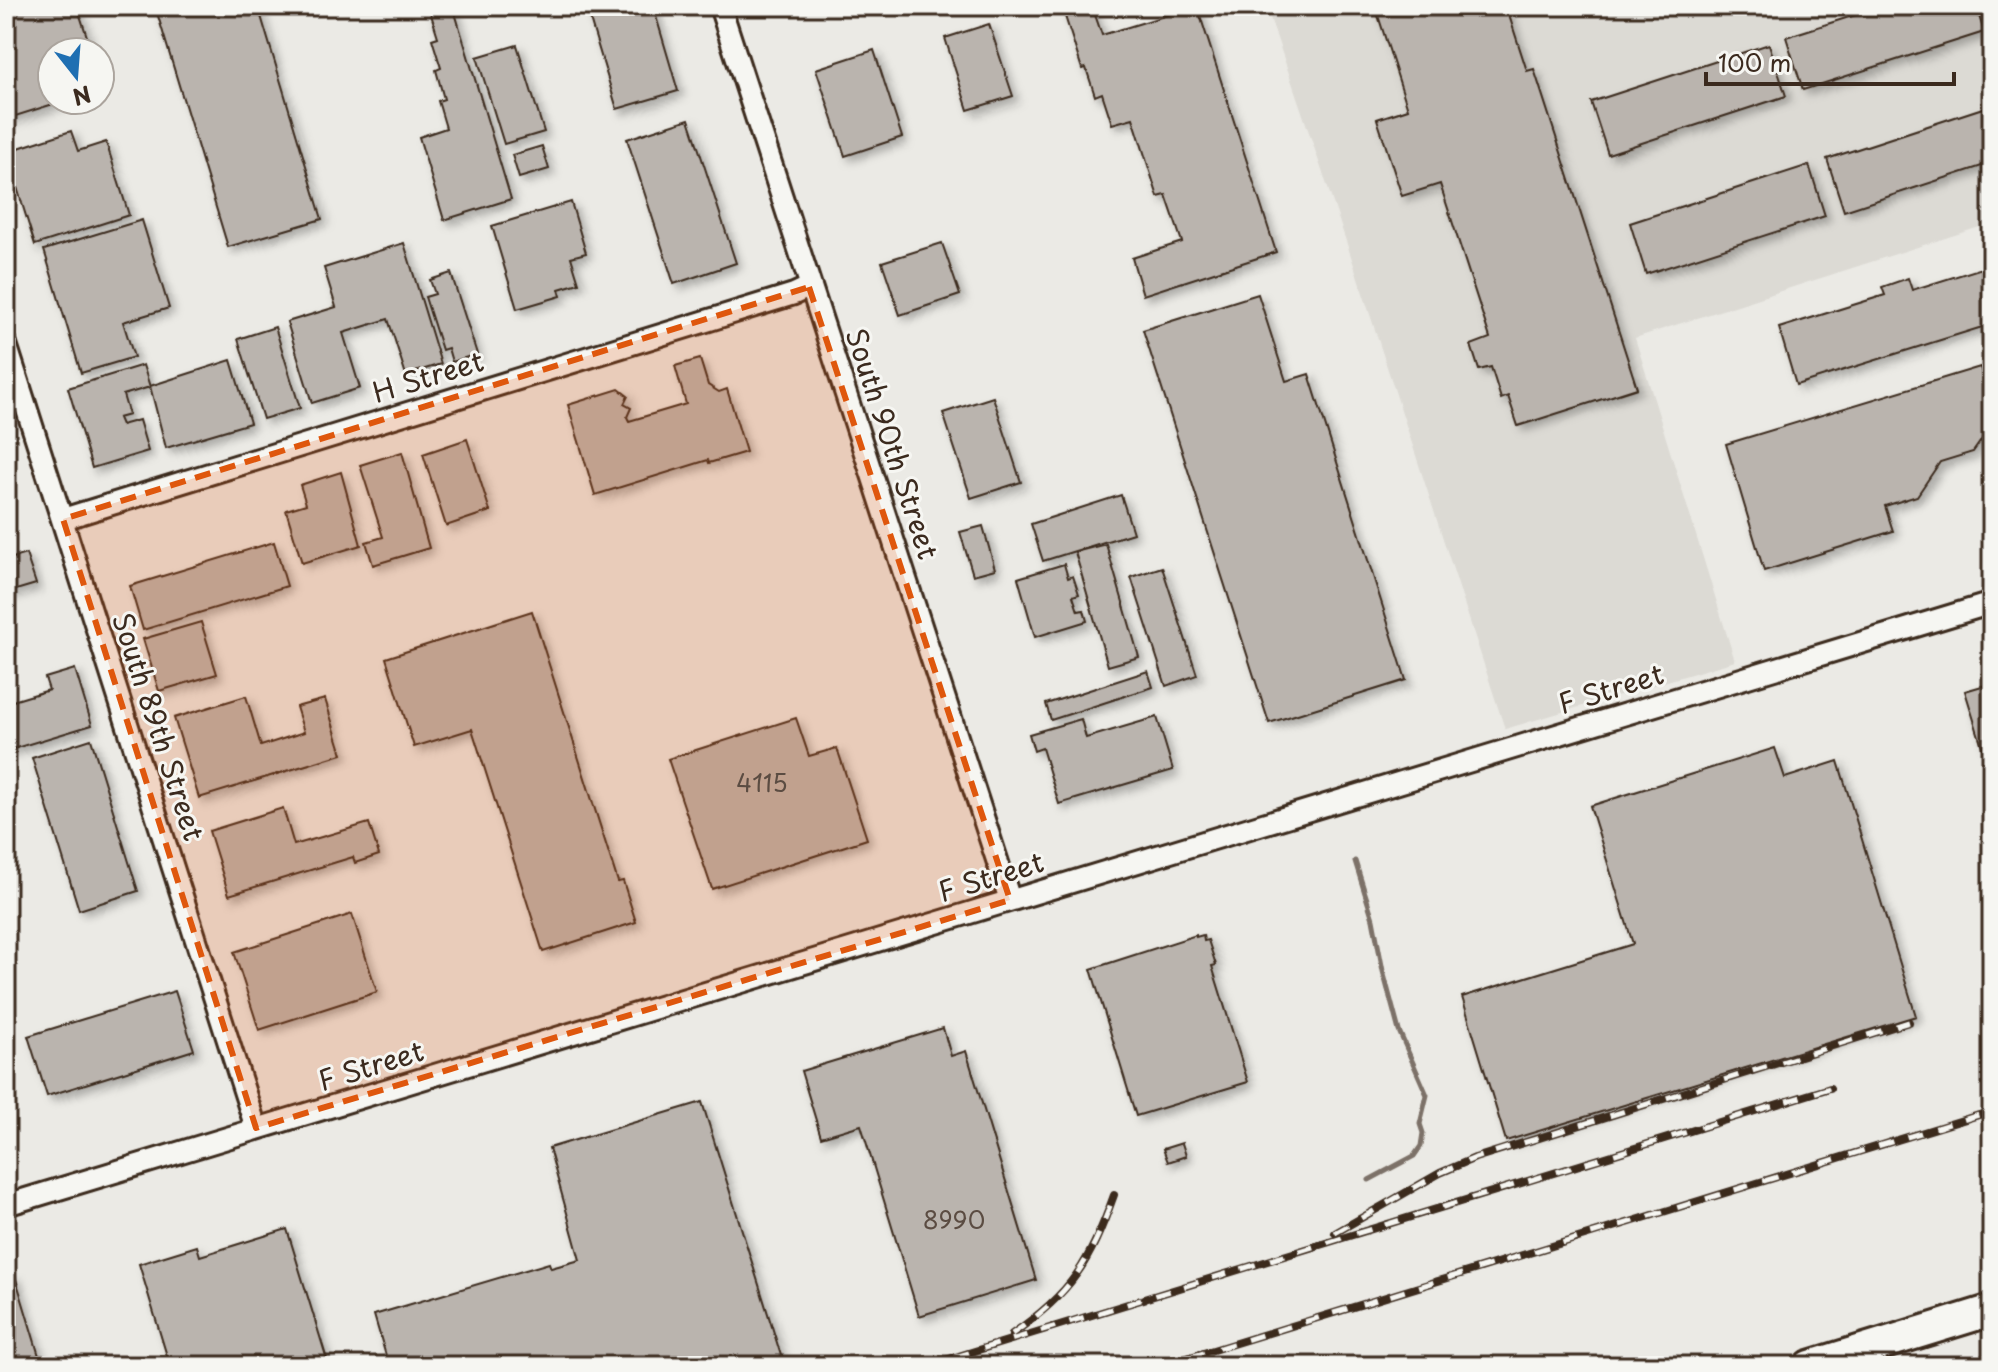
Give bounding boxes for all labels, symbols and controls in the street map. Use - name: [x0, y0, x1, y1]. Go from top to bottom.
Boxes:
- north arrow: [36, 36, 116, 116]
- scale bar: [1706, 36, 1954, 86]
- text: 100 m: [1718, 44, 1791, 80]
- text: N: [69, 78, 95, 115]
- street label: South 90th Street: [836, 323, 951, 565]
- street label: H Street: [367, 338, 489, 413]
- street label: South 89th Street: [102, 607, 217, 846]
- street label: F Street: [1552, 651, 1669, 724]
- house number: 4115: [736, 764, 788, 800]
- street label: F Street: [932, 839, 1049, 912]
- street label: F Street: [312, 1028, 429, 1101]
- house number: 8990: [923, 1201, 985, 1237]

